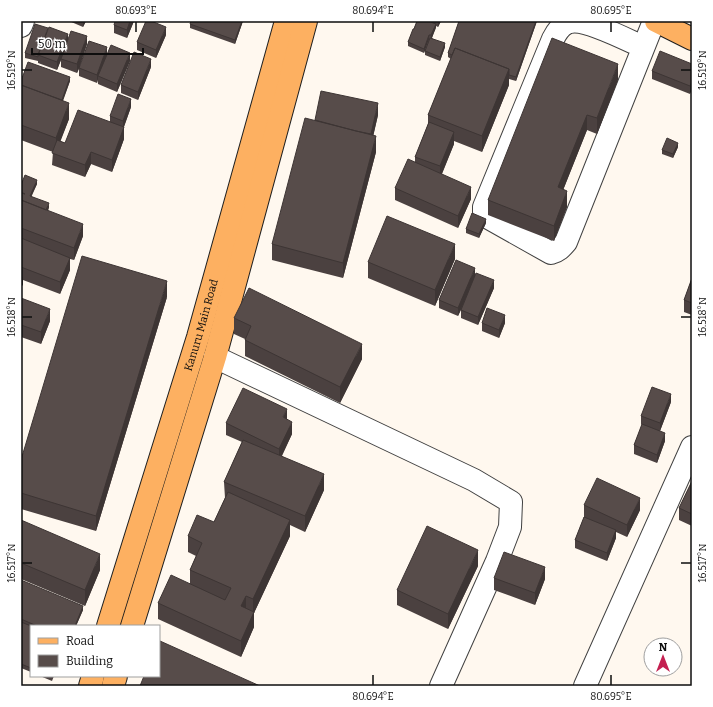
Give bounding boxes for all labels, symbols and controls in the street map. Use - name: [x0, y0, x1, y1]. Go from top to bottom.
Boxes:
- text: 80.693°E: [115, 5, 157, 17]
- text: 80.694°E: [352, 5, 394, 17]
- text: 80.695°E: [590, 5, 632, 17]
- scale bar: [32, 30, 143, 56]
- text: 50 m: [38, 37, 67, 51]
- text: 16.519°N: [6, 50, 18, 90]
- text: 16.519°N: [697, 50, 709, 90]
- street label: Kanuru Main Road: [181, 277, 220, 373]
- text: 16.518°N: [6, 297, 18, 337]
- text: 16.518°N: [697, 297, 709, 337]
- text: 16.517°N: [6, 543, 18, 582]
- text: 16.517°N: [697, 543, 709, 582]
- legend: [30, 625, 160, 677]
- text: Road: [66, 634, 94, 648]
- north arrow: [643, 637, 683, 677]
- text: N: [659, 641, 668, 654]
- text: Building: [66, 654, 113, 668]
- text: 80.694°E: [352, 691, 394, 703]
- text: 80.695°E: [590, 691, 632, 703]

